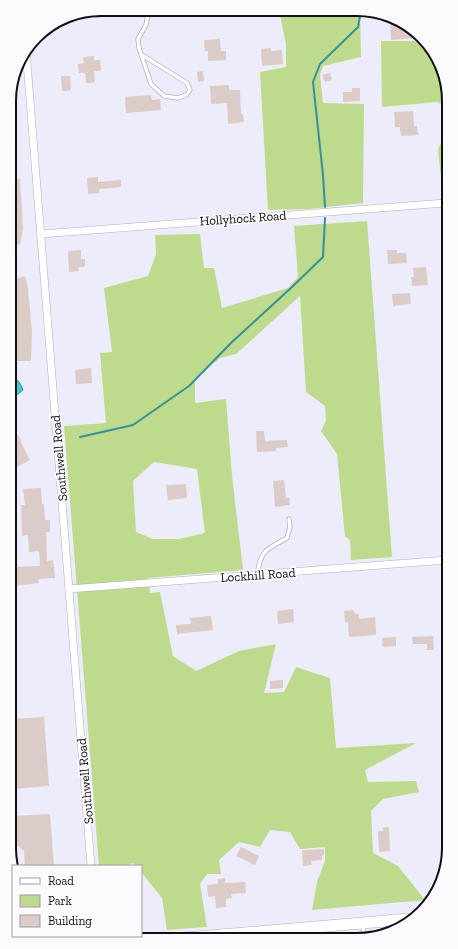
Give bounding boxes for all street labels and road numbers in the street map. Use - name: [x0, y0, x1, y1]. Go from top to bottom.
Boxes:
- street label: Hollyhock Road: [199, 207, 287, 229]
- street label: Southwell Road: [48, 414, 70, 502]
- street label: Lockhill Road: [220, 565, 296, 585]
- street label: Southwell Road: [74, 737, 96, 825]

